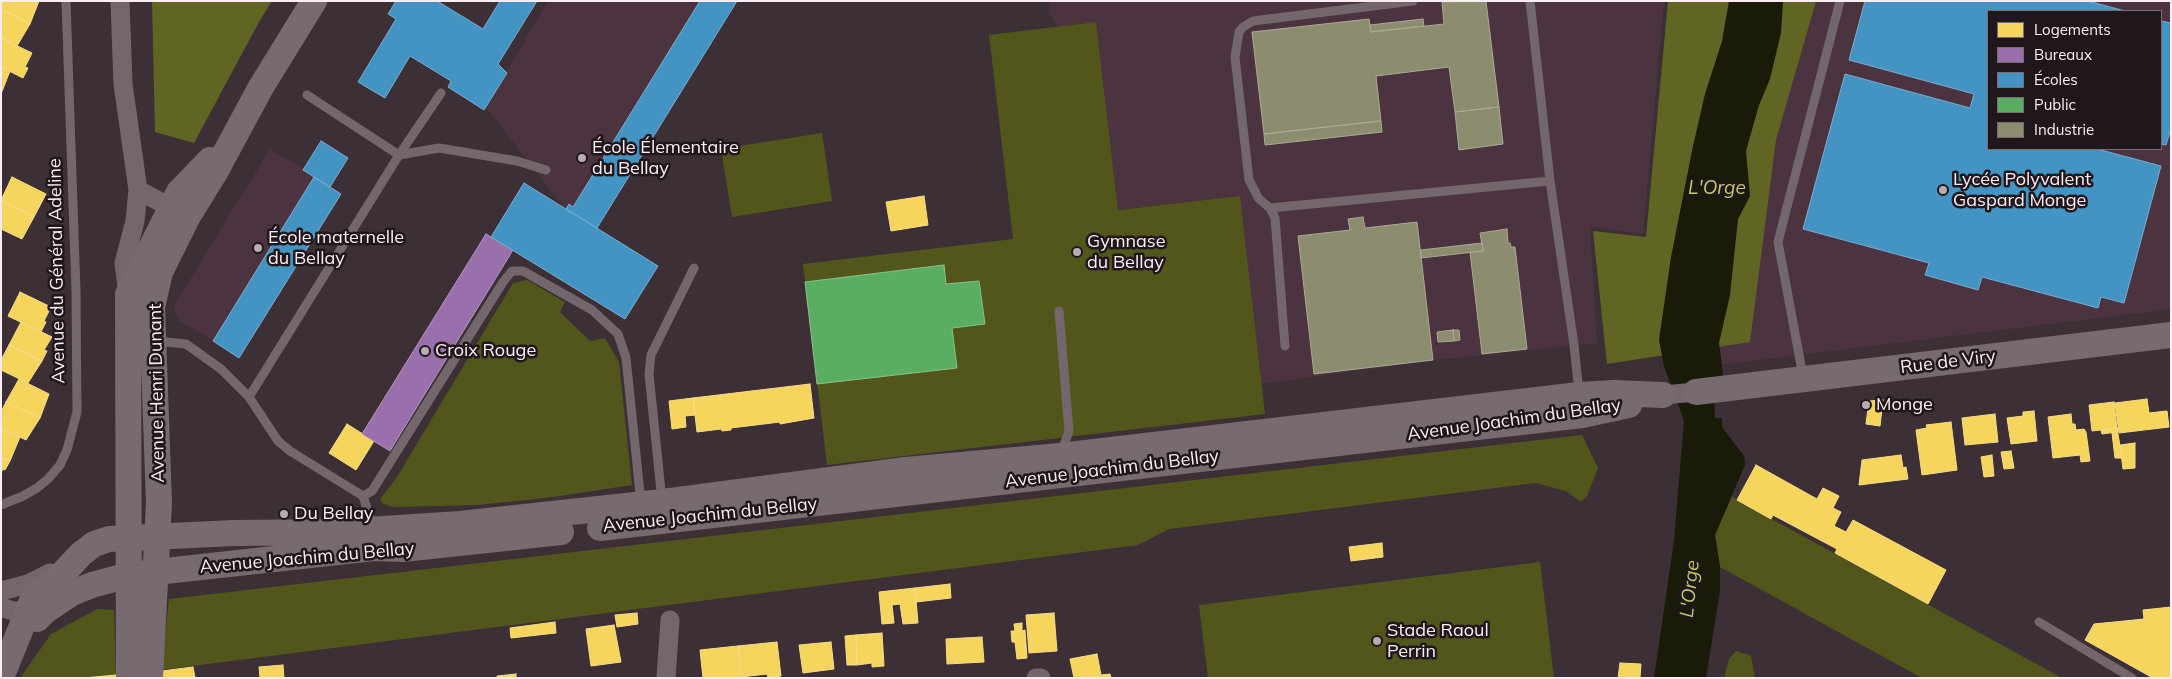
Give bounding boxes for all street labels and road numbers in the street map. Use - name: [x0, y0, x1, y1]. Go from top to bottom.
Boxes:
- street label: Avenue du Général Adeline: [44, 158, 70, 384]
- street label: Avenue Henri Dunant: [145, 303, 169, 483]
- street label: Rue de Viry: [1899, 345, 1997, 379]
- street label: Avenue Joachim du Bellay: [1406, 394, 1622, 446]
- street label: Avenue Joachim du Bellay: [1004, 445, 1220, 493]
- street label: Avenue Joachim du Bellay: [602, 493, 818, 537]
- street label: Avenue Joachim du Bellay: [199, 538, 415, 578]

